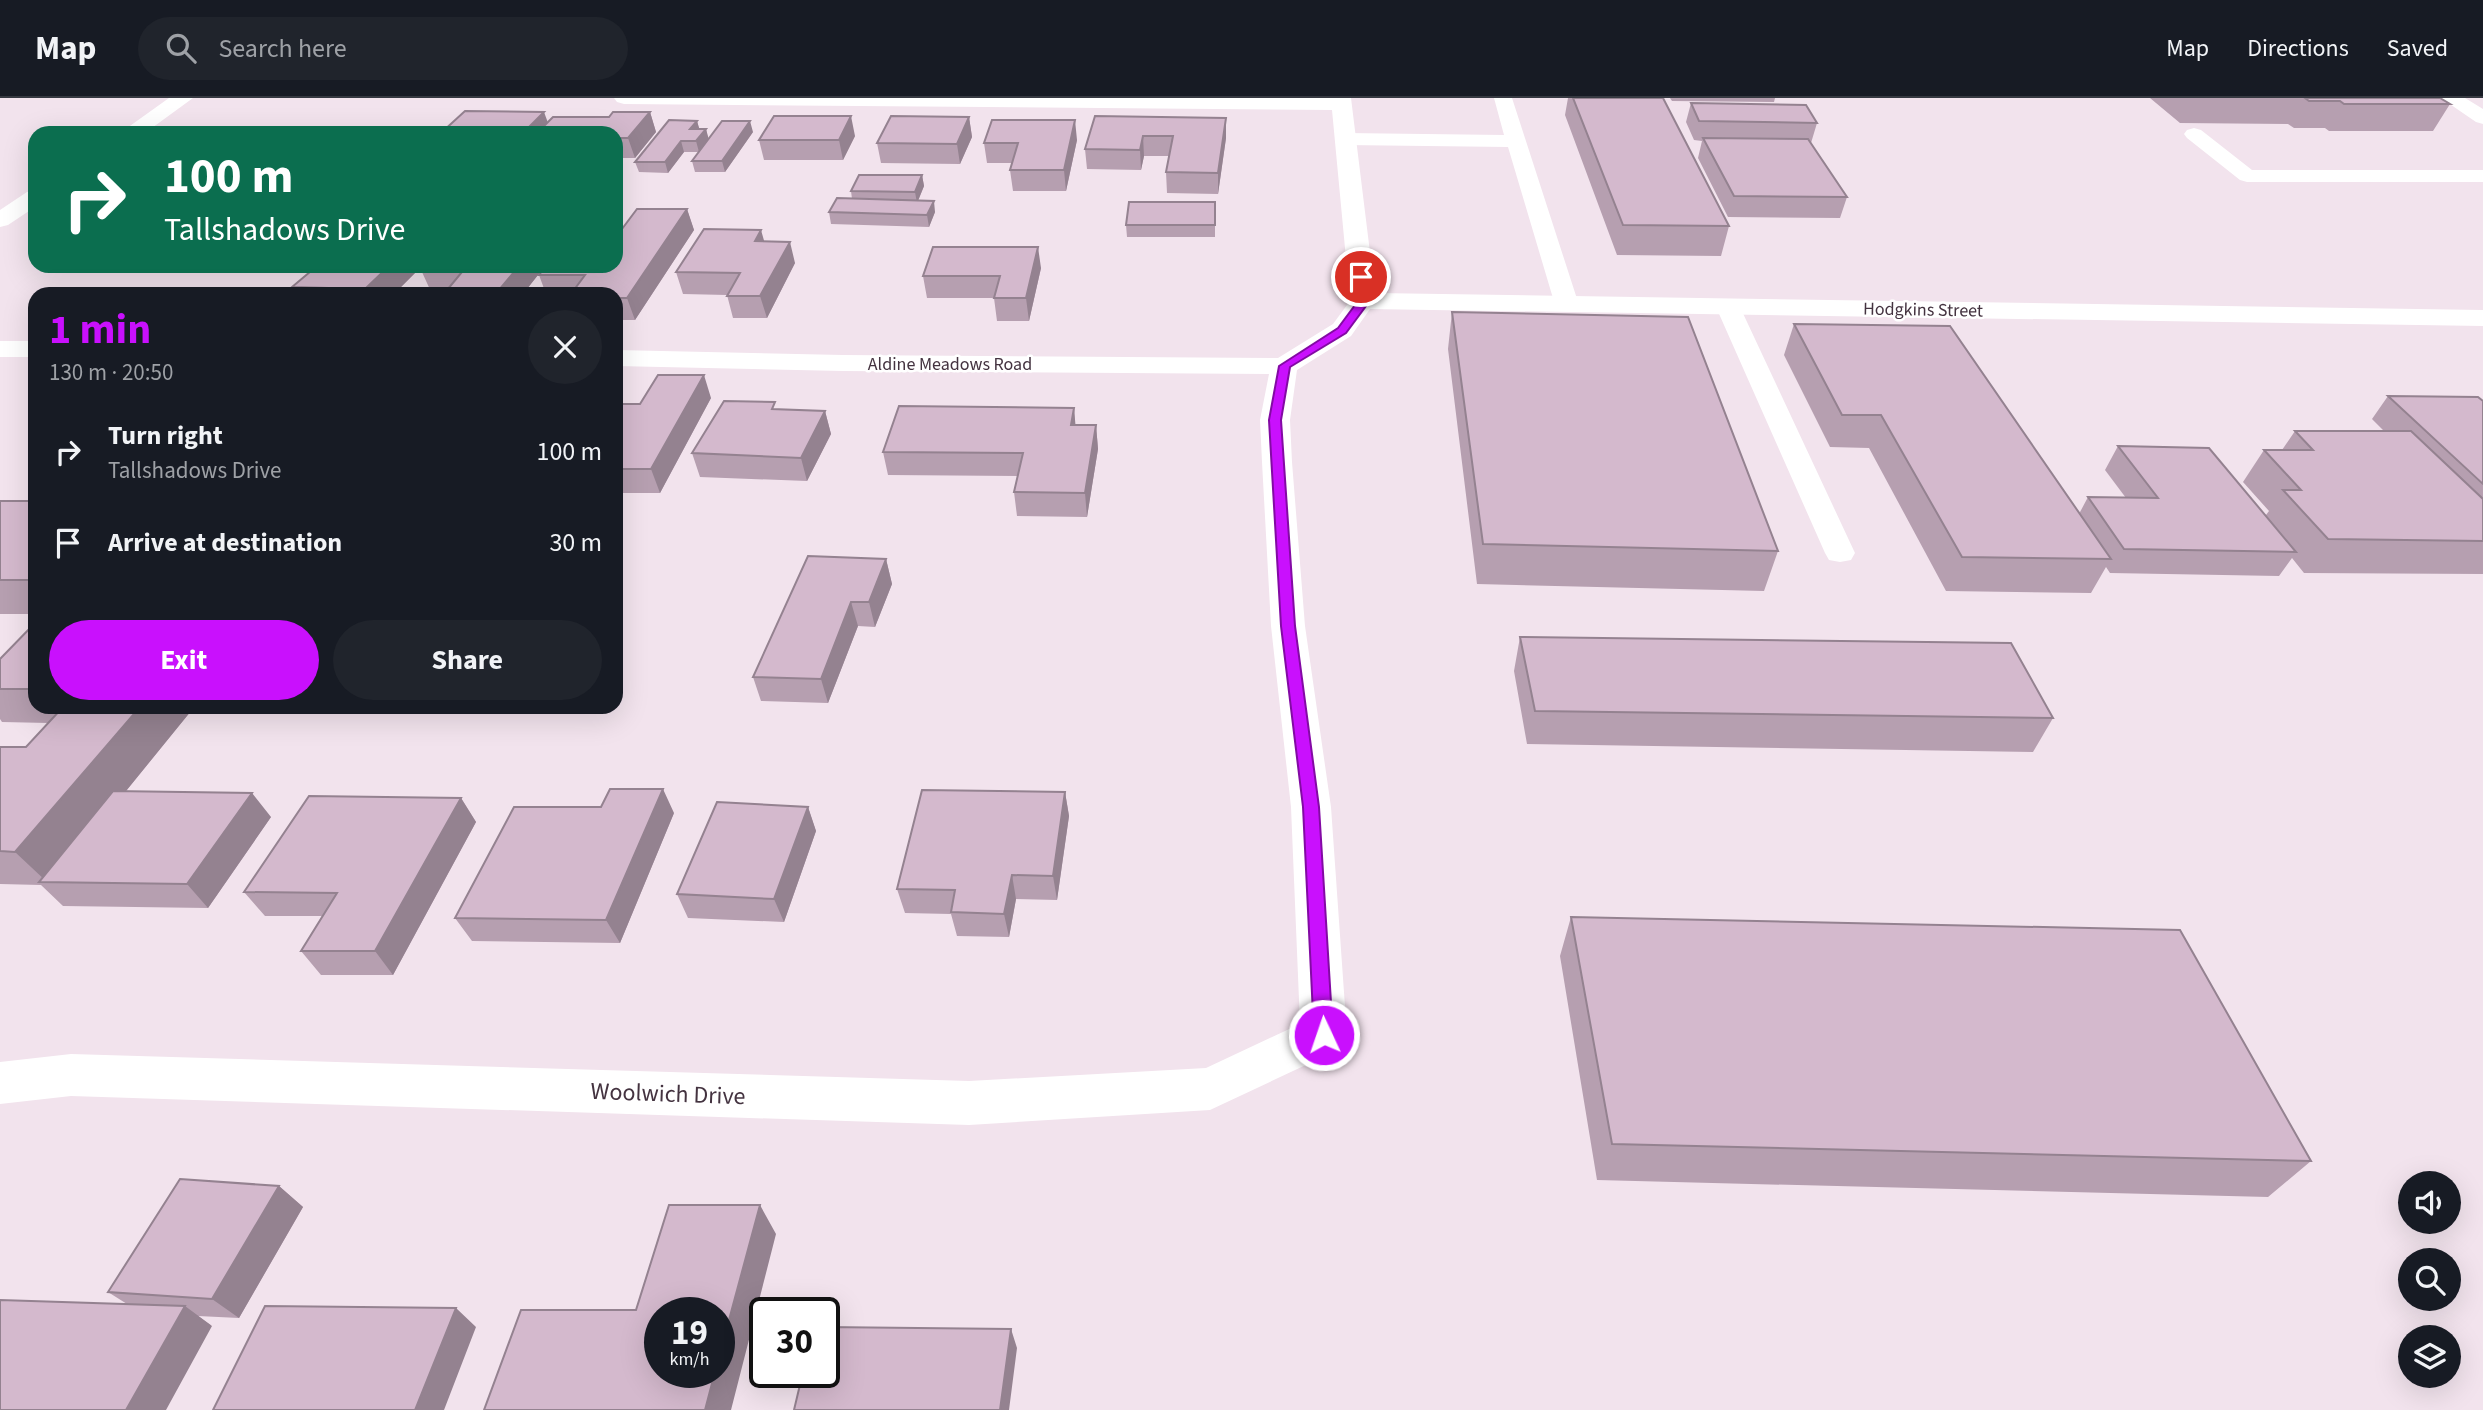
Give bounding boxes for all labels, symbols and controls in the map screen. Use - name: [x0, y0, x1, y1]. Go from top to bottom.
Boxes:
- search box: [138, 17, 628, 80]
- text: Map: [35, 25, 96, 72]
- icon: search: [162, 29, 200, 67]
- text: Search here: [218, 30, 347, 67]
- text: Map: [2166, 31, 2209, 66]
- text: Directions: [2247, 31, 2349, 66]
- text: Saved: [2387, 31, 2448, 66]
- text: 100 m: [164, 142, 293, 212]
- icon: right: [49, 154, 140, 245]
- text: Tallshadows Drive: [164, 207, 405, 253]
- pin: [1331, 247, 1391, 307]
- icon: arrive: [1342, 258, 1380, 296]
- street label: Hodgkins Street: [1863, 296, 1983, 324]
- text: 1 min: [49, 300, 151, 360]
- button: close: [528, 310, 602, 384]
- street label: Aldine Meadows Road: [868, 352, 1032, 377]
- text: 130 m · 20:50: [49, 356, 173, 389]
- text: Turn right: [108, 417, 223, 454]
- icon: right: [49, 433, 87, 471]
- text: 100 m: [536, 433, 602, 470]
- text: Tallshadows Drive: [108, 454, 282, 487]
- icon: arrive: [49, 524, 87, 562]
- text: Arrive at destination: [108, 524, 342, 561]
- text: 30 m: [549, 524, 602, 561]
- button: Exit: [49, 620, 319, 700]
- button: Share: [333, 620, 602, 700]
- position arrow: [1287, 998, 1361, 1072]
- street label: Woolwich Drive: [590, 1074, 746, 1114]
- map controls: [2398, 1171, 2461, 1388]
- button: sound: [2398, 1171, 2461, 1234]
- button: search: [2398, 1248, 2461, 1311]
- speed limit sign: 30: [749, 1297, 840, 1388]
- text: 19: [671, 1308, 708, 1358]
- button: layers: [2398, 1325, 2461, 1388]
- text: km/h: [670, 1347, 709, 1372]

